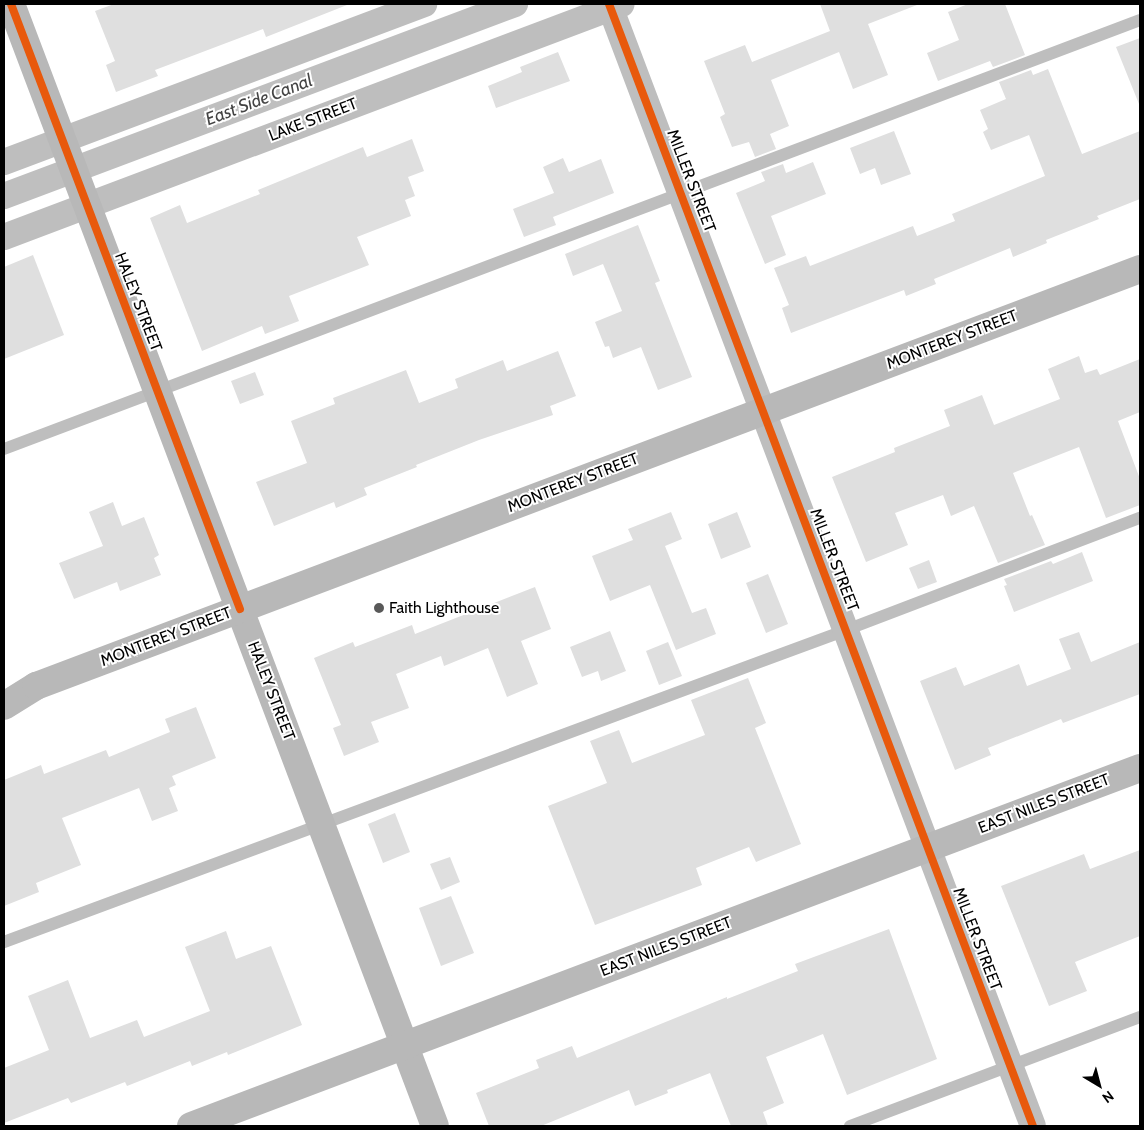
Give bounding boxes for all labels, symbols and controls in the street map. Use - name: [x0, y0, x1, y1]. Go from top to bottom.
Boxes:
- water label: East Side Canal: [202, 70, 316, 130]
- street label: LAKE STREET: [266, 94, 360, 146]
- street label: MILLER STREET: [663, 127, 719, 235]
- street label: HALEY STREET: [110, 250, 166, 354]
- street label: MONTEREY STREET: [884, 306, 1020, 374]
- street label: MONTEREY STREET: [505, 449, 641, 517]
- street label: MILLER STREET: [806, 506, 862, 614]
- place label: Faith Lighthouse: [389, 598, 499, 618]
- marker: Faith Lighthouse: [373, 602, 385, 614]
- street label: MONTEREY STREET: [98, 603, 234, 671]
- street label: HALEY STREET: [243, 639, 299, 743]
- street label: EAST NILES STREET: [976, 770, 1112, 838]
- street label: MILLER STREET: [949, 885, 1005, 993]
- street label: EAST NILES STREET: [598, 913, 734, 981]
- north arrow: [1074, 1060, 1124, 1110]
- text: N: [1099, 1087, 1117, 1107]

